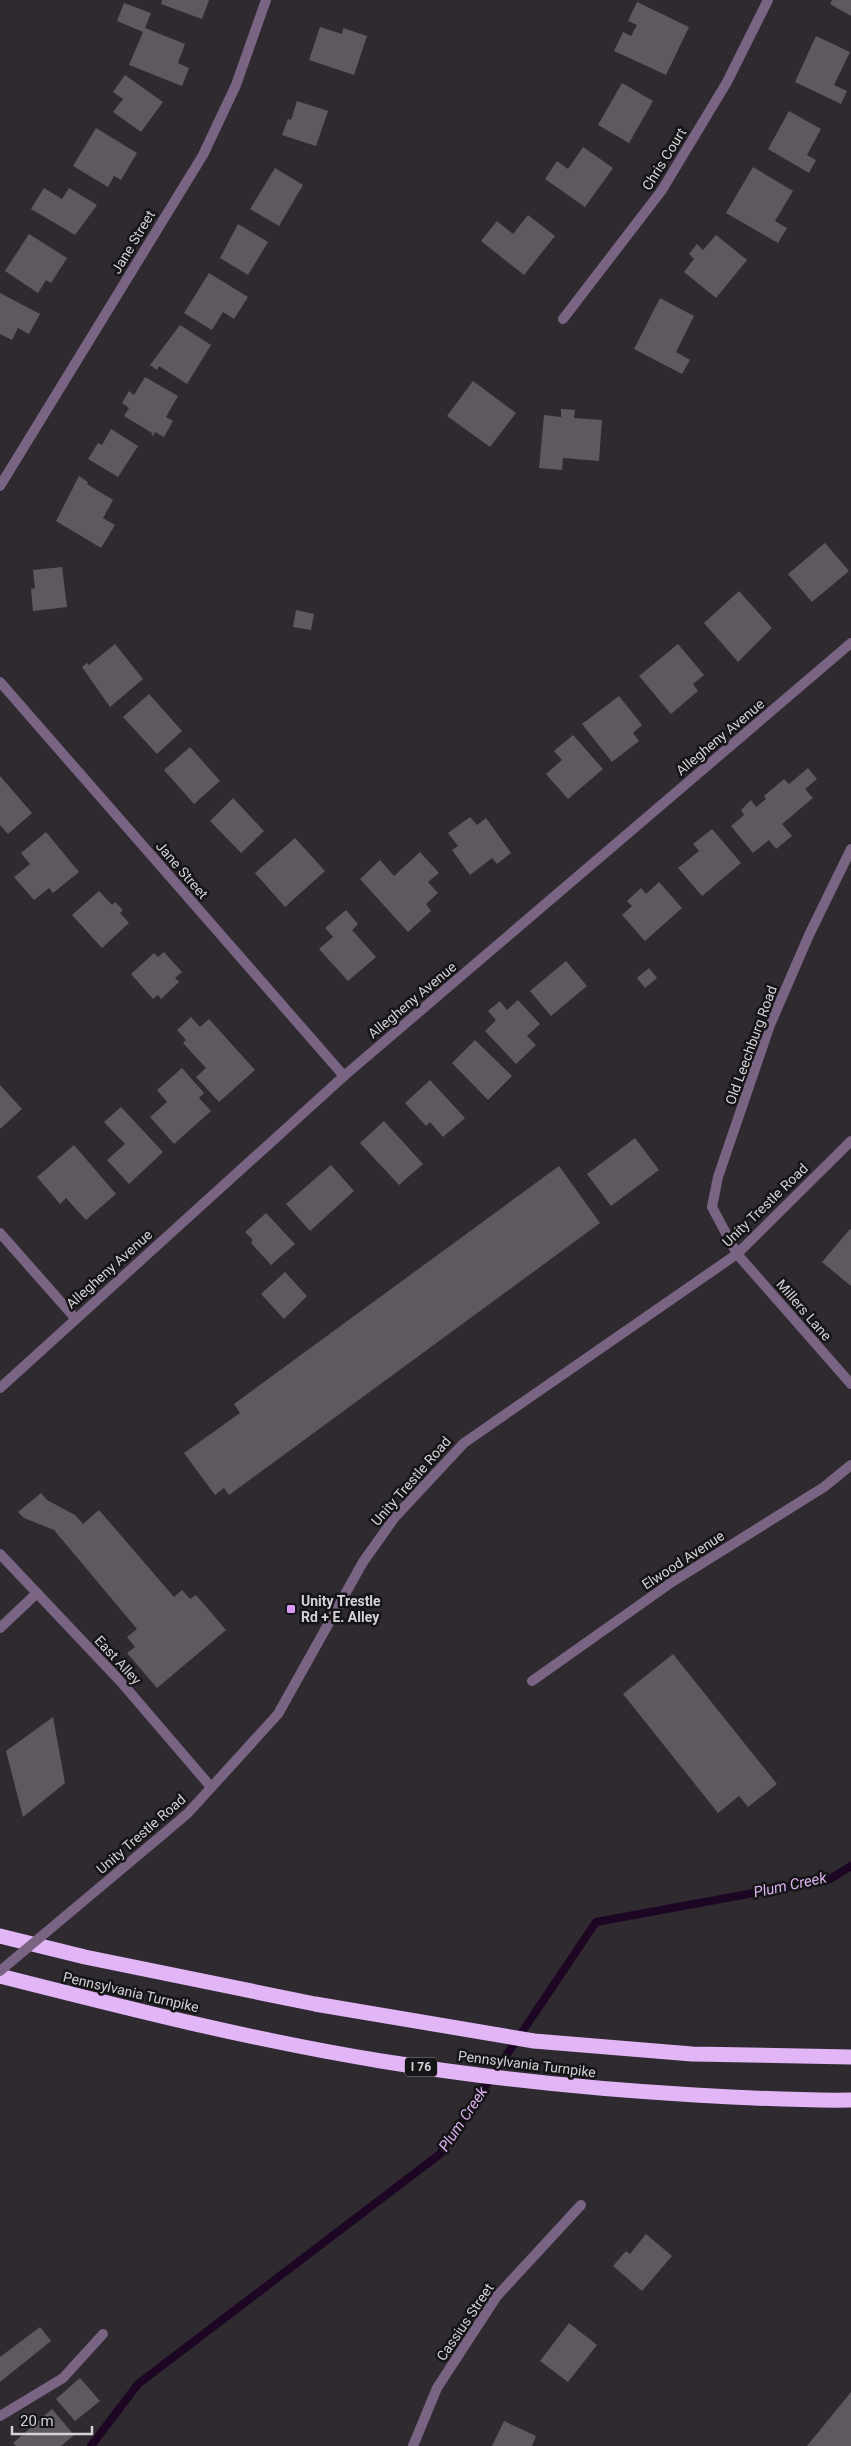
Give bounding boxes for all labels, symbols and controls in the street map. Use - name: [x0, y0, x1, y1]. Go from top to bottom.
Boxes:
- street label: Chris Court: [639, 125, 690, 193]
- street label: Jane Street: [108, 207, 158, 277]
- street label: Allegheny Avenue: [673, 696, 767, 778]
- street label: Jane Street: [153, 838, 212, 902]
- street label: Allegheny Avenue: [365, 959, 459, 1041]
- street label: Old Leechburg Road: [722, 983, 780, 1107]
- street label: Unity Trestle Road: [719, 1160, 811, 1250]
- street label: Allegheny Avenue: [63, 1226, 155, 1312]
- street label: Millers Lane: [773, 1276, 835, 1344]
- street label: Unity Trestle Road: [368, 1433, 454, 1529]
- street label: Elwood Avenue: [639, 1527, 727, 1593]
- place label: Unity Trestle Rd + E. Alley: [301, 1593, 381, 1625]
- marker: Unity Trestle Rd + E. Alley: [285, 1603, 297, 1615]
- street label: East Alley: [91, 1632, 145, 1688]
- street label: Unity Trestle Road: [93, 1791, 189, 1877]
- water label: Plum Creek: [752, 1868, 829, 1902]
- street label: Pennsylvania Turnpike: [62, 1969, 200, 2015]
- street label: Pennsylvania Turnpike: [457, 2048, 597, 2080]
- road number: I 76: [405, 2058, 437, 2076]
- water label: Plum Creek: [435, 2083, 492, 2155]
- street label: Cassius Street: [433, 2280, 497, 2364]
- scale bar: [12, 2404, 92, 2436]
- text: 20 m: [20, 2412, 54, 2430]

